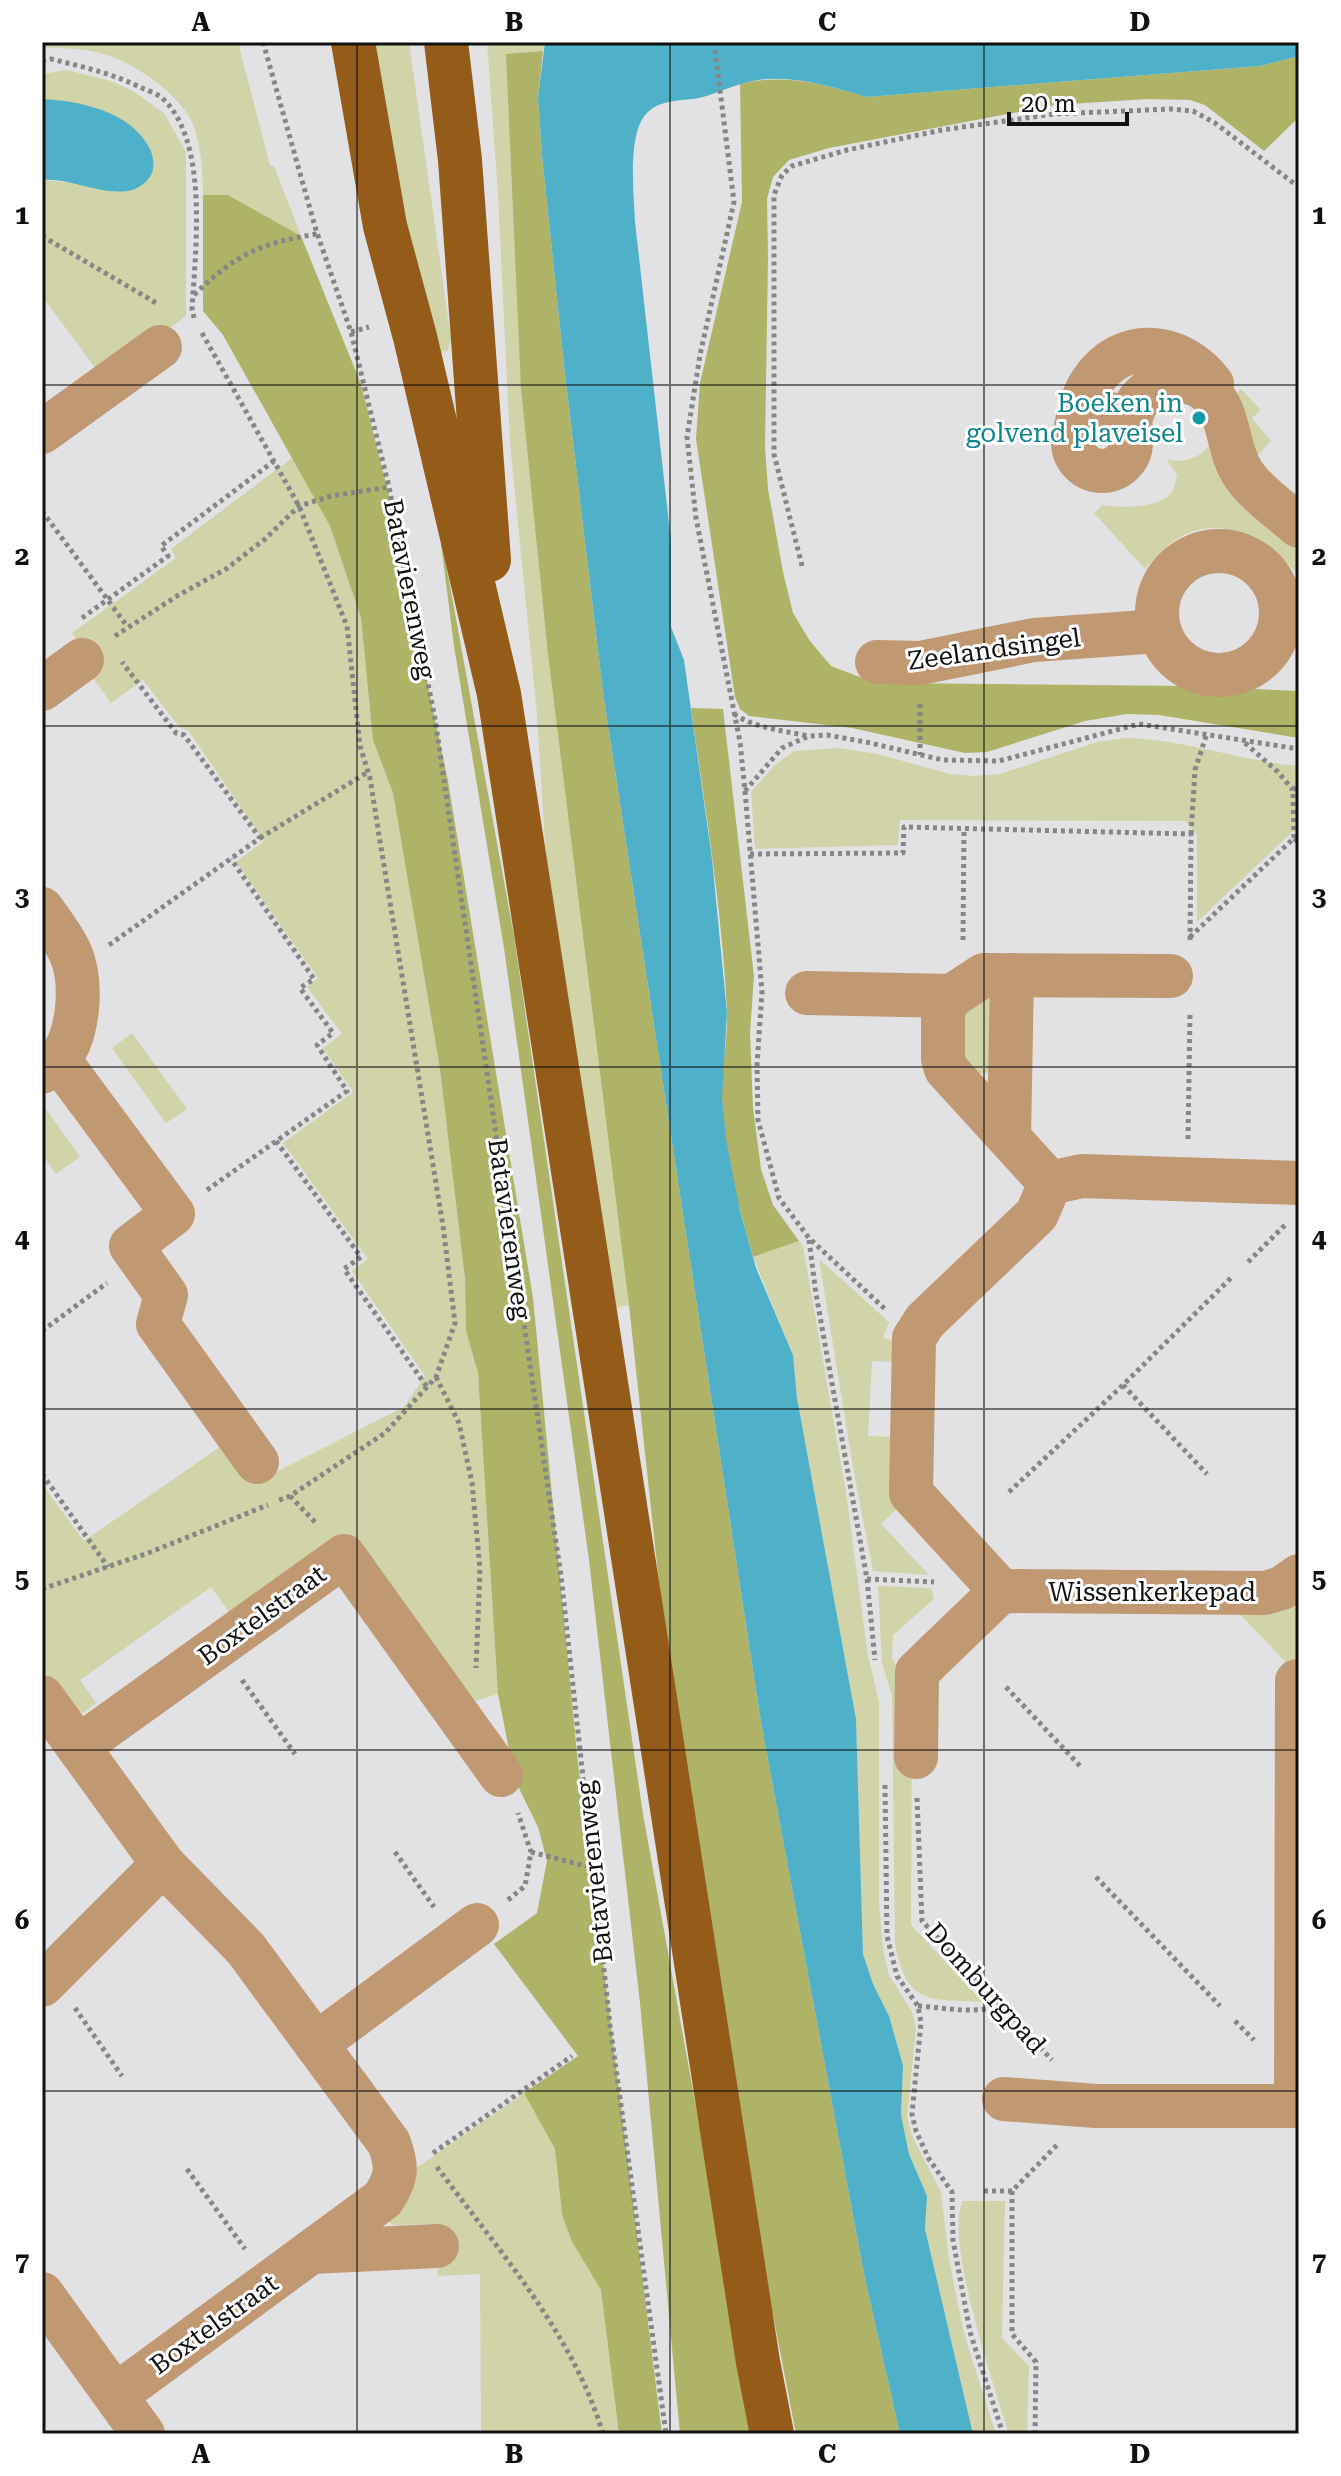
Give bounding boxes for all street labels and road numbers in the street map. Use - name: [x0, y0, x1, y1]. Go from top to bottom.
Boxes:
- street label: Batavierenweg: [378, 496, 442, 682]
- street label: Zeelandsingel: [906, 622, 1082, 676]
- street label: Batavierenweg: [482, 1136, 538, 1322]
- street label: Boxtelstraat: [192, 1559, 332, 1671]
- street label: Wissenkerkepad: [1048, 1577, 1256, 1607]
- street label: Batavierenweg: [570, 1779, 618, 1964]
- street label: Domburgpad: [920, 1917, 1053, 2060]
- street label: Boxtelstraat: [144, 2268, 284, 2380]

